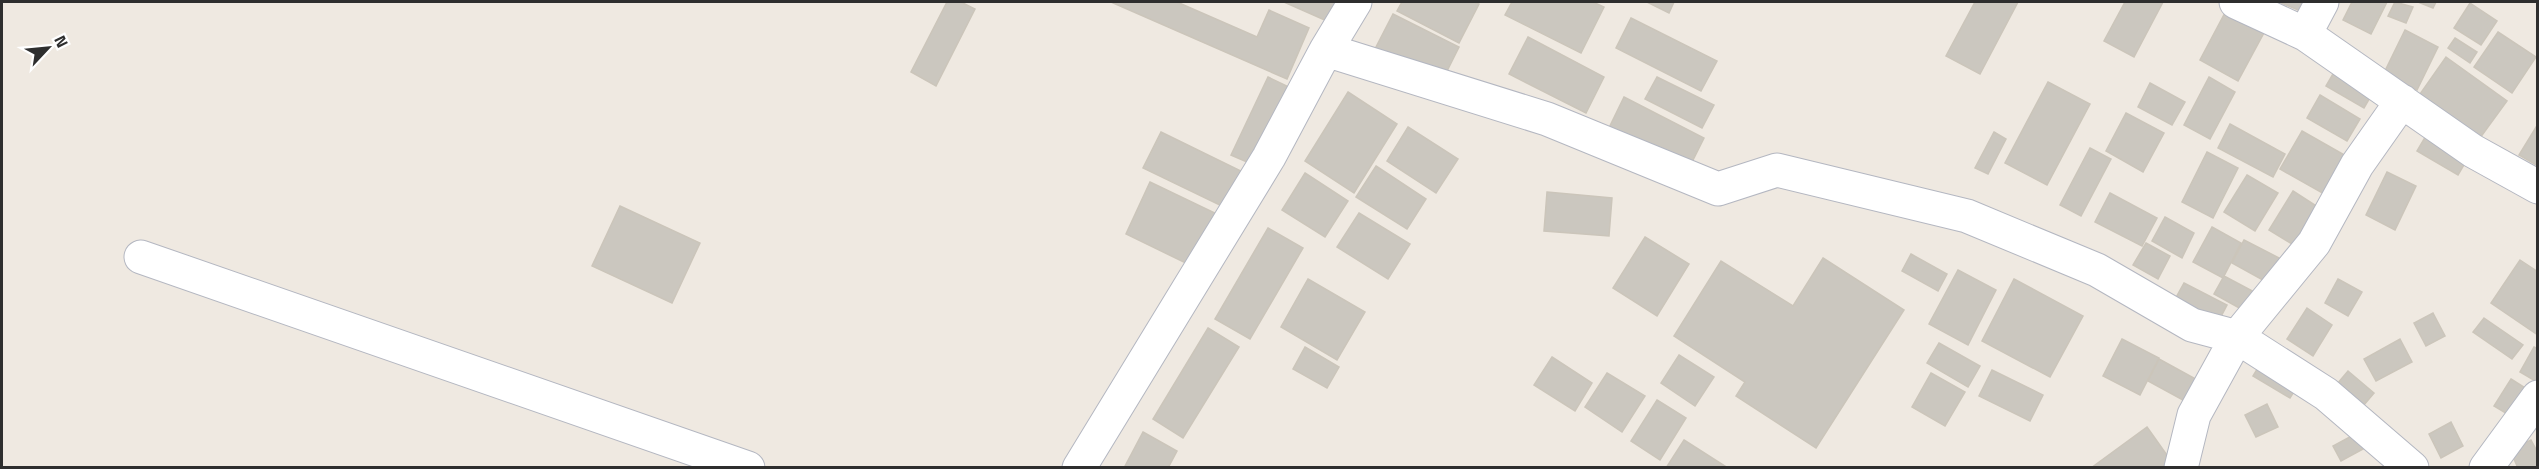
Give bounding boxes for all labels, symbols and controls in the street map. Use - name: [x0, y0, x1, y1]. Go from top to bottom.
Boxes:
- north arrow: [18, 18, 78, 78]
- text: N: [48, 31, 75, 52]

